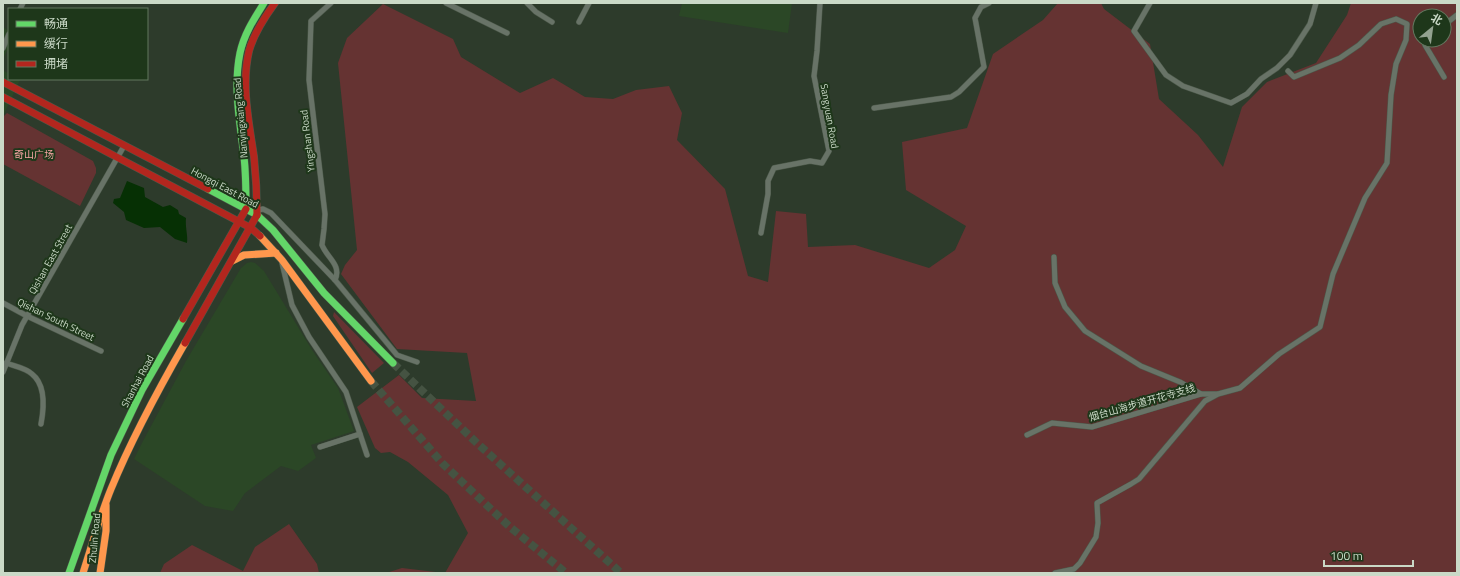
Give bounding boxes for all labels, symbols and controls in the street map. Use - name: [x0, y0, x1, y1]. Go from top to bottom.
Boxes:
- legend: [8, 8, 148, 80]
- north arrow: [1412, 8, 1452, 48]
- text: 北: [1428, 10, 1446, 29]
- text: 畅通: [44, 14, 68, 33]
- text: 缓行: [44, 34, 68, 53]
- text: 拥堵: [44, 54, 68, 73]
- street label: Nanyingxiang Road: [230, 77, 251, 159]
- street label: Sangyuan Road: [816, 83, 843, 150]
- street label: Yingshan Road: [296, 109, 319, 173]
- park label: 奇山广场: [14, 147, 54, 162]
- street label: Hongqi East Road: [188, 163, 261, 212]
- street label: Qishan East Street: [25, 221, 76, 297]
- street label: Qishan South Street: [15, 294, 97, 345]
- street label: Shanhai Road: [117, 352, 158, 410]
- street label: 烟台山海步道开花寺支线: [1087, 380, 1197, 425]
- street label: Zhulin Road: [85, 513, 104, 563]
- scale bar: [1324, 542, 1413, 568]
- text: 100 m: [1330, 546, 1363, 565]

